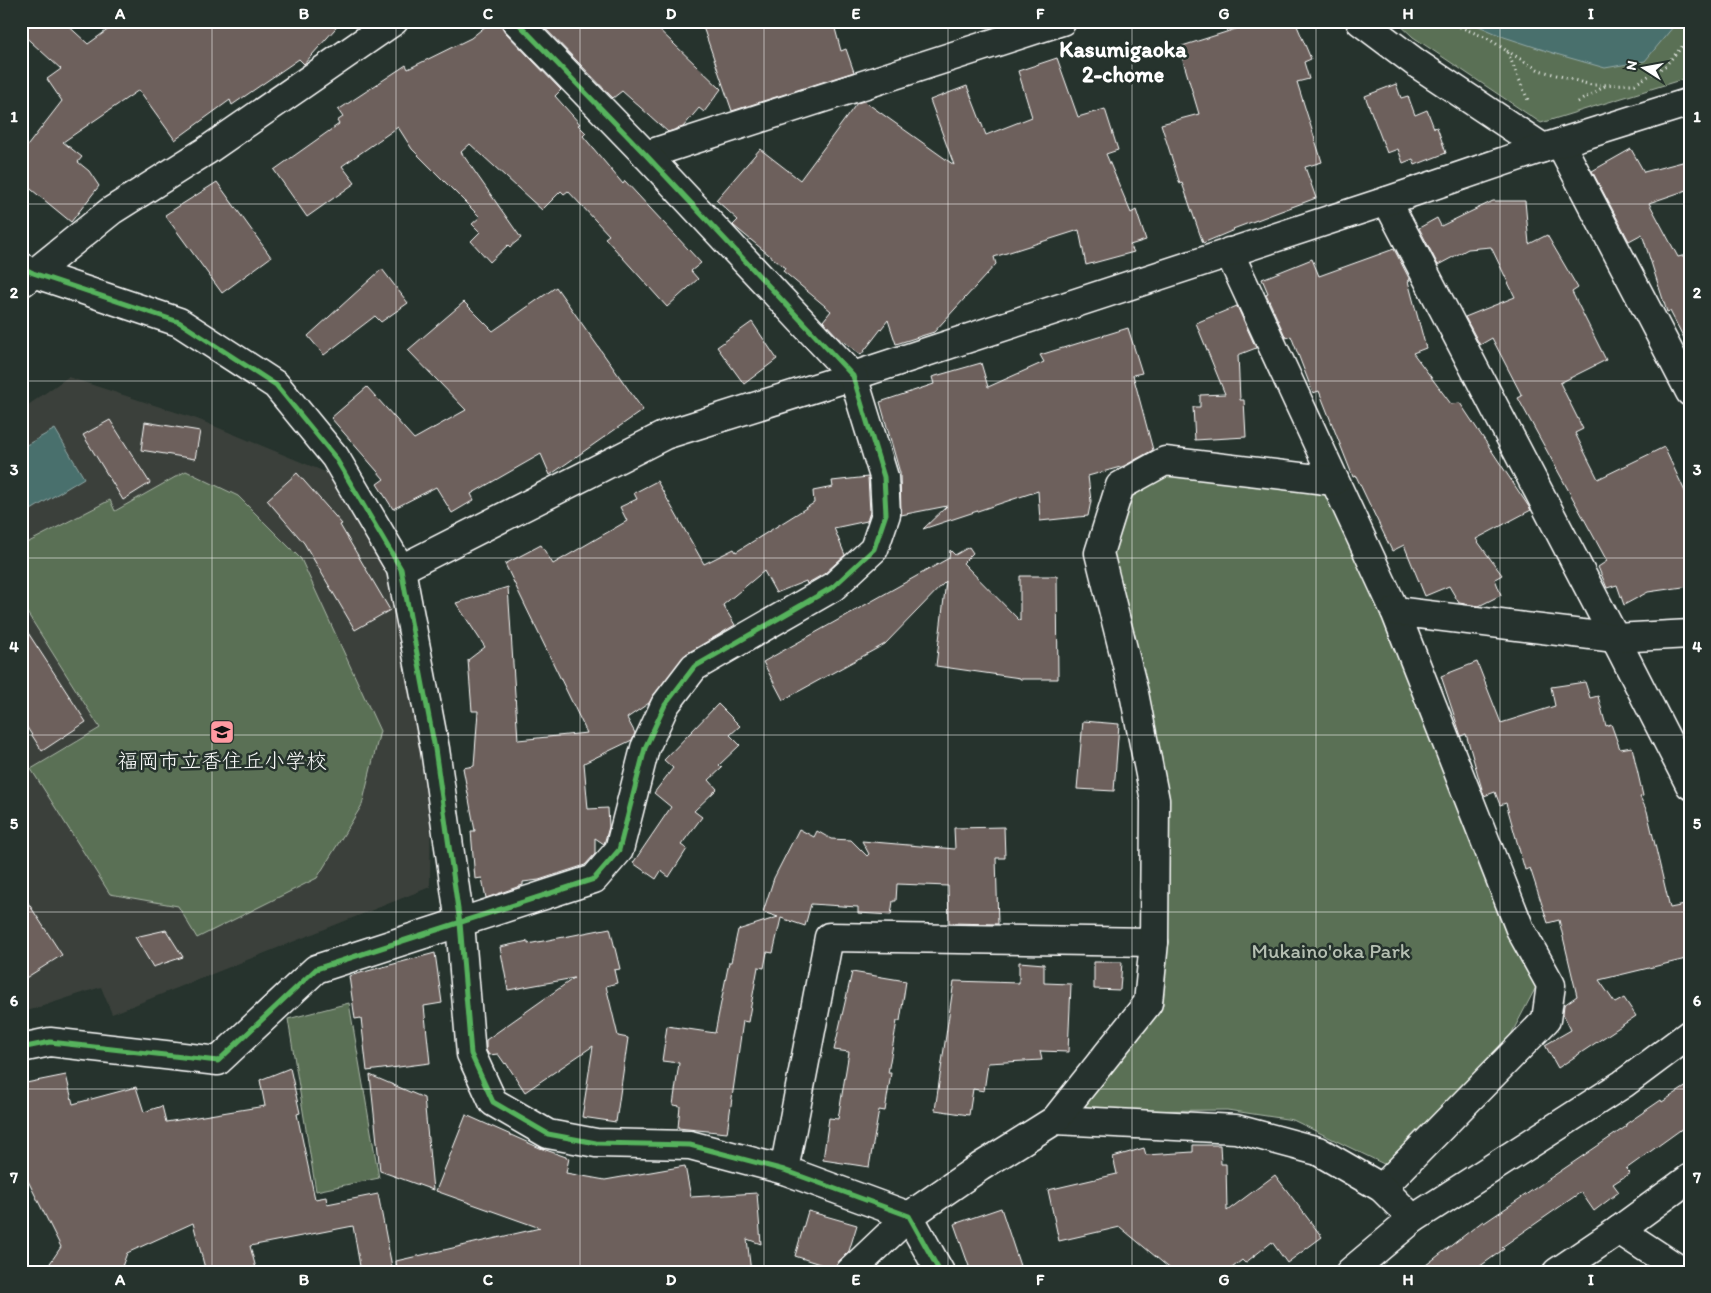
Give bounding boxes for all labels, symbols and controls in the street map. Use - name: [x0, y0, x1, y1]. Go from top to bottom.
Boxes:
- text: A: [114, 4, 126, 23]
- text: B: [299, 4, 310, 23]
- text: C: [483, 4, 494, 23]
- text: D: [666, 4, 677, 23]
- text: E: [852, 4, 861, 23]
- text: F: [1036, 4, 1045, 23]
- text: G: [1218, 4, 1230, 23]
- text: H: [1402, 4, 1414, 23]
- text: I: [1588, 4, 1594, 23]
- district label: Kasumigaoka 2-chome: [1059, 36, 1187, 88]
- north arrow: [1618, 42, 1668, 92]
- text: N: [1622, 59, 1641, 72]
- text: 1: [10, 107, 18, 126]
- text: 1: [1693, 107, 1701, 126]
- text: 2: [10, 283, 19, 302]
- text: 2: [1693, 283, 1702, 302]
- text: 3: [10, 460, 19, 479]
- text: 3: [1693, 460, 1702, 479]
- text: 4: [9, 637, 19, 656]
- text: 4: [1692, 637, 1702, 656]
- school or university icon: 福岡市立香住丘小学校: [209, 719, 235, 745]
- place label: 福岡市立香住丘小学校: [117, 748, 327, 773]
- text: 5: [10, 814, 19, 833]
- text: 5: [1693, 814, 1702, 833]
- park label: Mukaino'oka Park: [1252, 938, 1411, 963]
- text: 6: [10, 991, 19, 1010]
- text: 6: [1693, 991, 1702, 1010]
- text: 7: [9, 1168, 18, 1187]
- text: 7: [1692, 1168, 1701, 1187]
- text: A: [114, 1270, 126, 1289]
- text: B: [299, 1270, 310, 1289]
- text: C: [483, 1270, 494, 1289]
- text: D: [666, 1270, 677, 1289]
- text: E: [852, 1270, 861, 1289]
- text: F: [1036, 1270, 1045, 1289]
- text: G: [1218, 1270, 1230, 1289]
- text: H: [1402, 1270, 1414, 1289]
- text: I: [1588, 1270, 1594, 1289]

